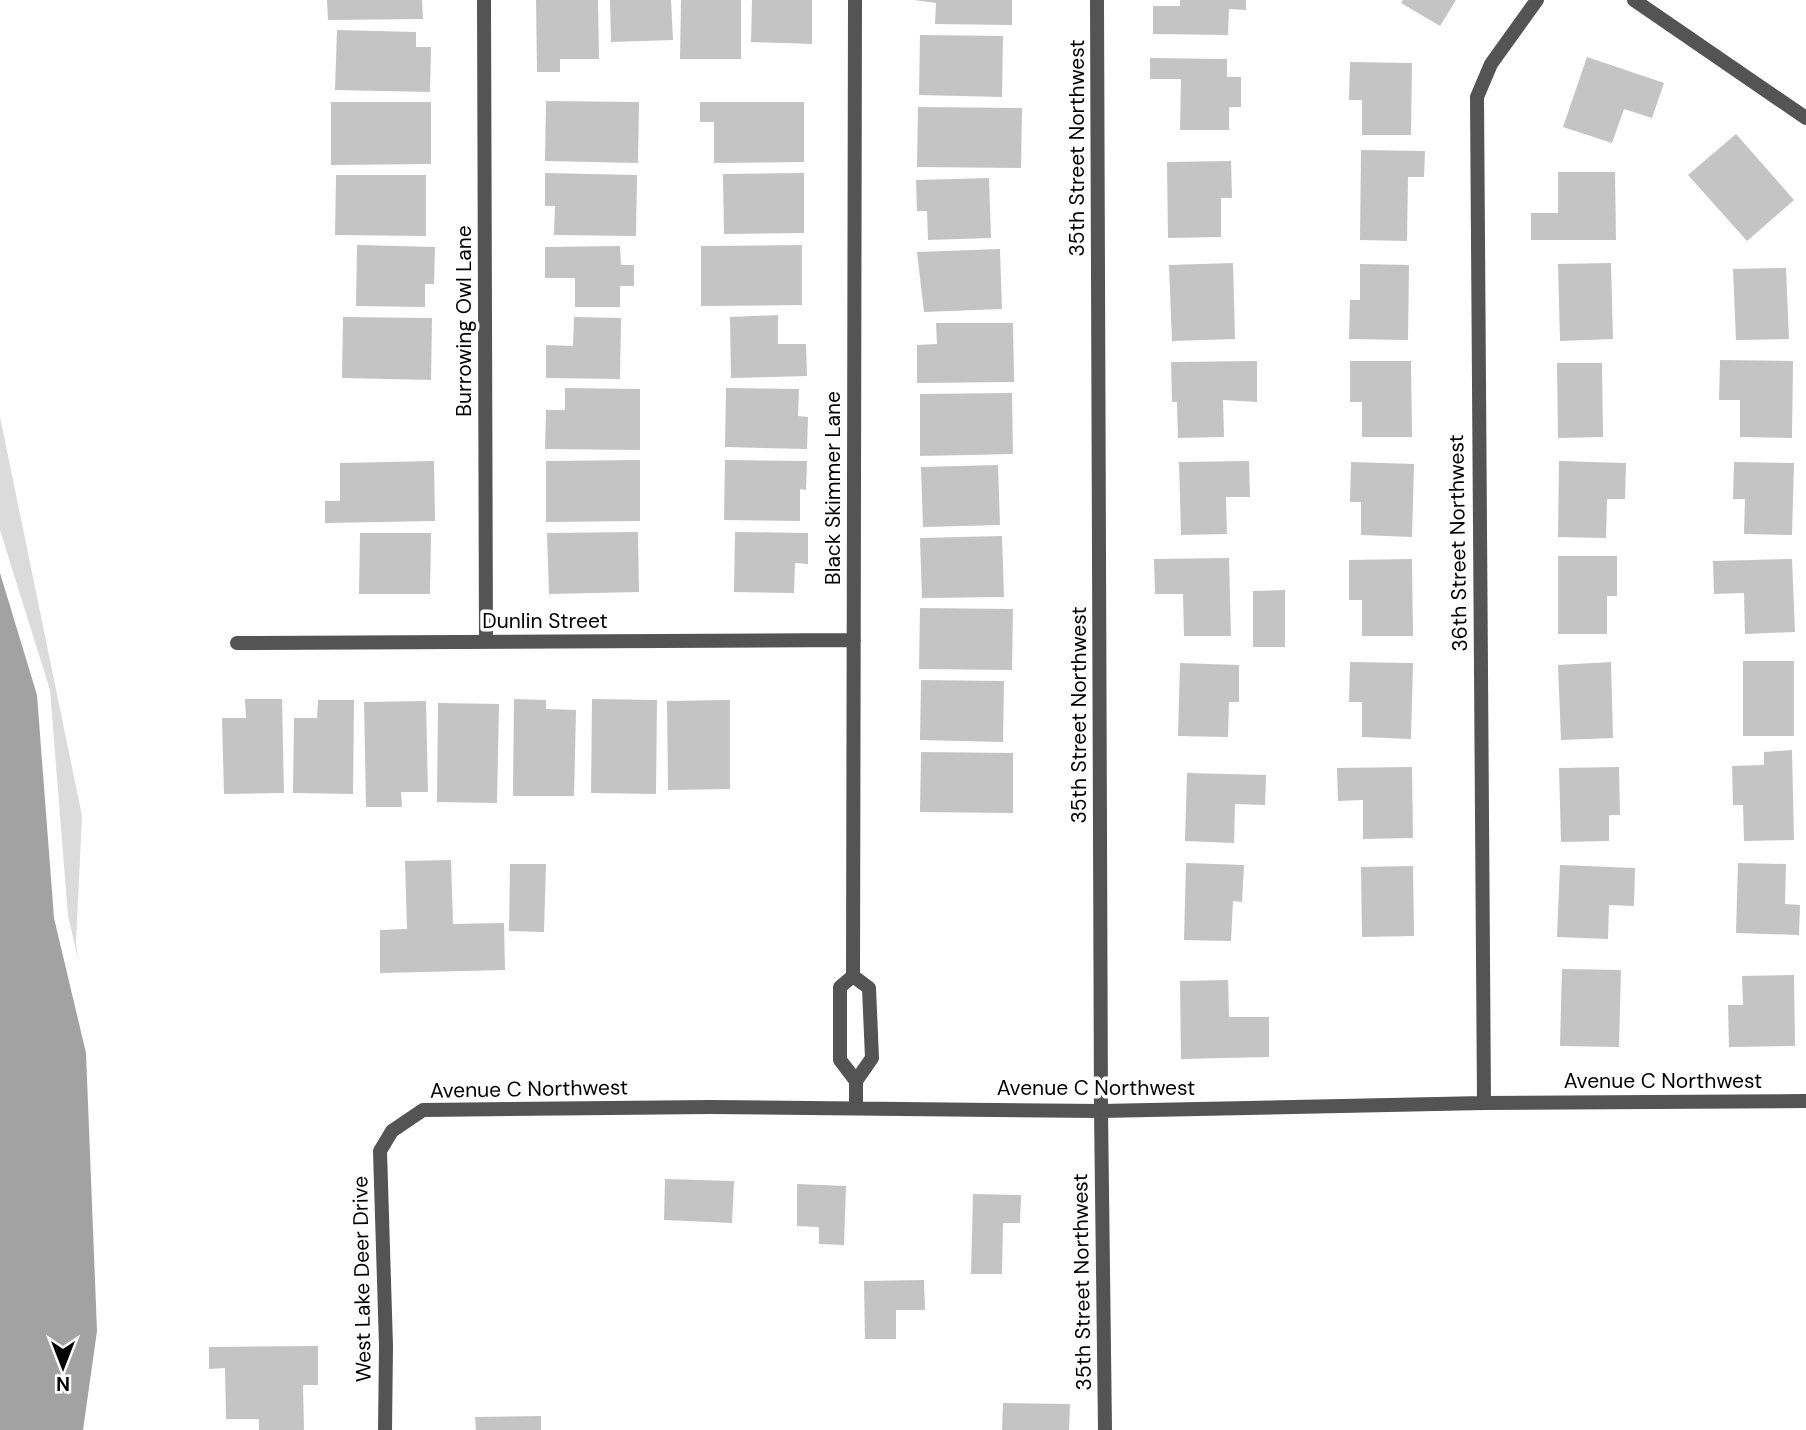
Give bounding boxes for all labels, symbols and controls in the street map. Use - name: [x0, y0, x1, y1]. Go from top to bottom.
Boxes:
- street label: 35th Street Northwest: [1063, 39, 1091, 257]
- street label: Burrowing Owl Lane: [450, 225, 478, 417]
- street label: Black Skimmer Lane: [819, 391, 847, 585]
- street label: 36th Street Northwest: [1442, 434, 1474, 652]
- street label: 35th Street Northwest: [1065, 606, 1093, 824]
- street label: Dunlin Street: [482, 607, 608, 635]
- street label: Avenue C Northwest: [1564, 1067, 1762, 1095]
- street label: Avenue C Northwest: [430, 1073, 628, 1105]
- street label: Avenue C Northwest: [997, 1074, 1195, 1102]
- street label: 35th Street Northwest: [1066, 1173, 1098, 1391]
- street label: West Lake Deer Drive: [346, 1176, 378, 1382]
- north arrow: [28, 1332, 98, 1402]
- text: N: [56, 1371, 70, 1396]

